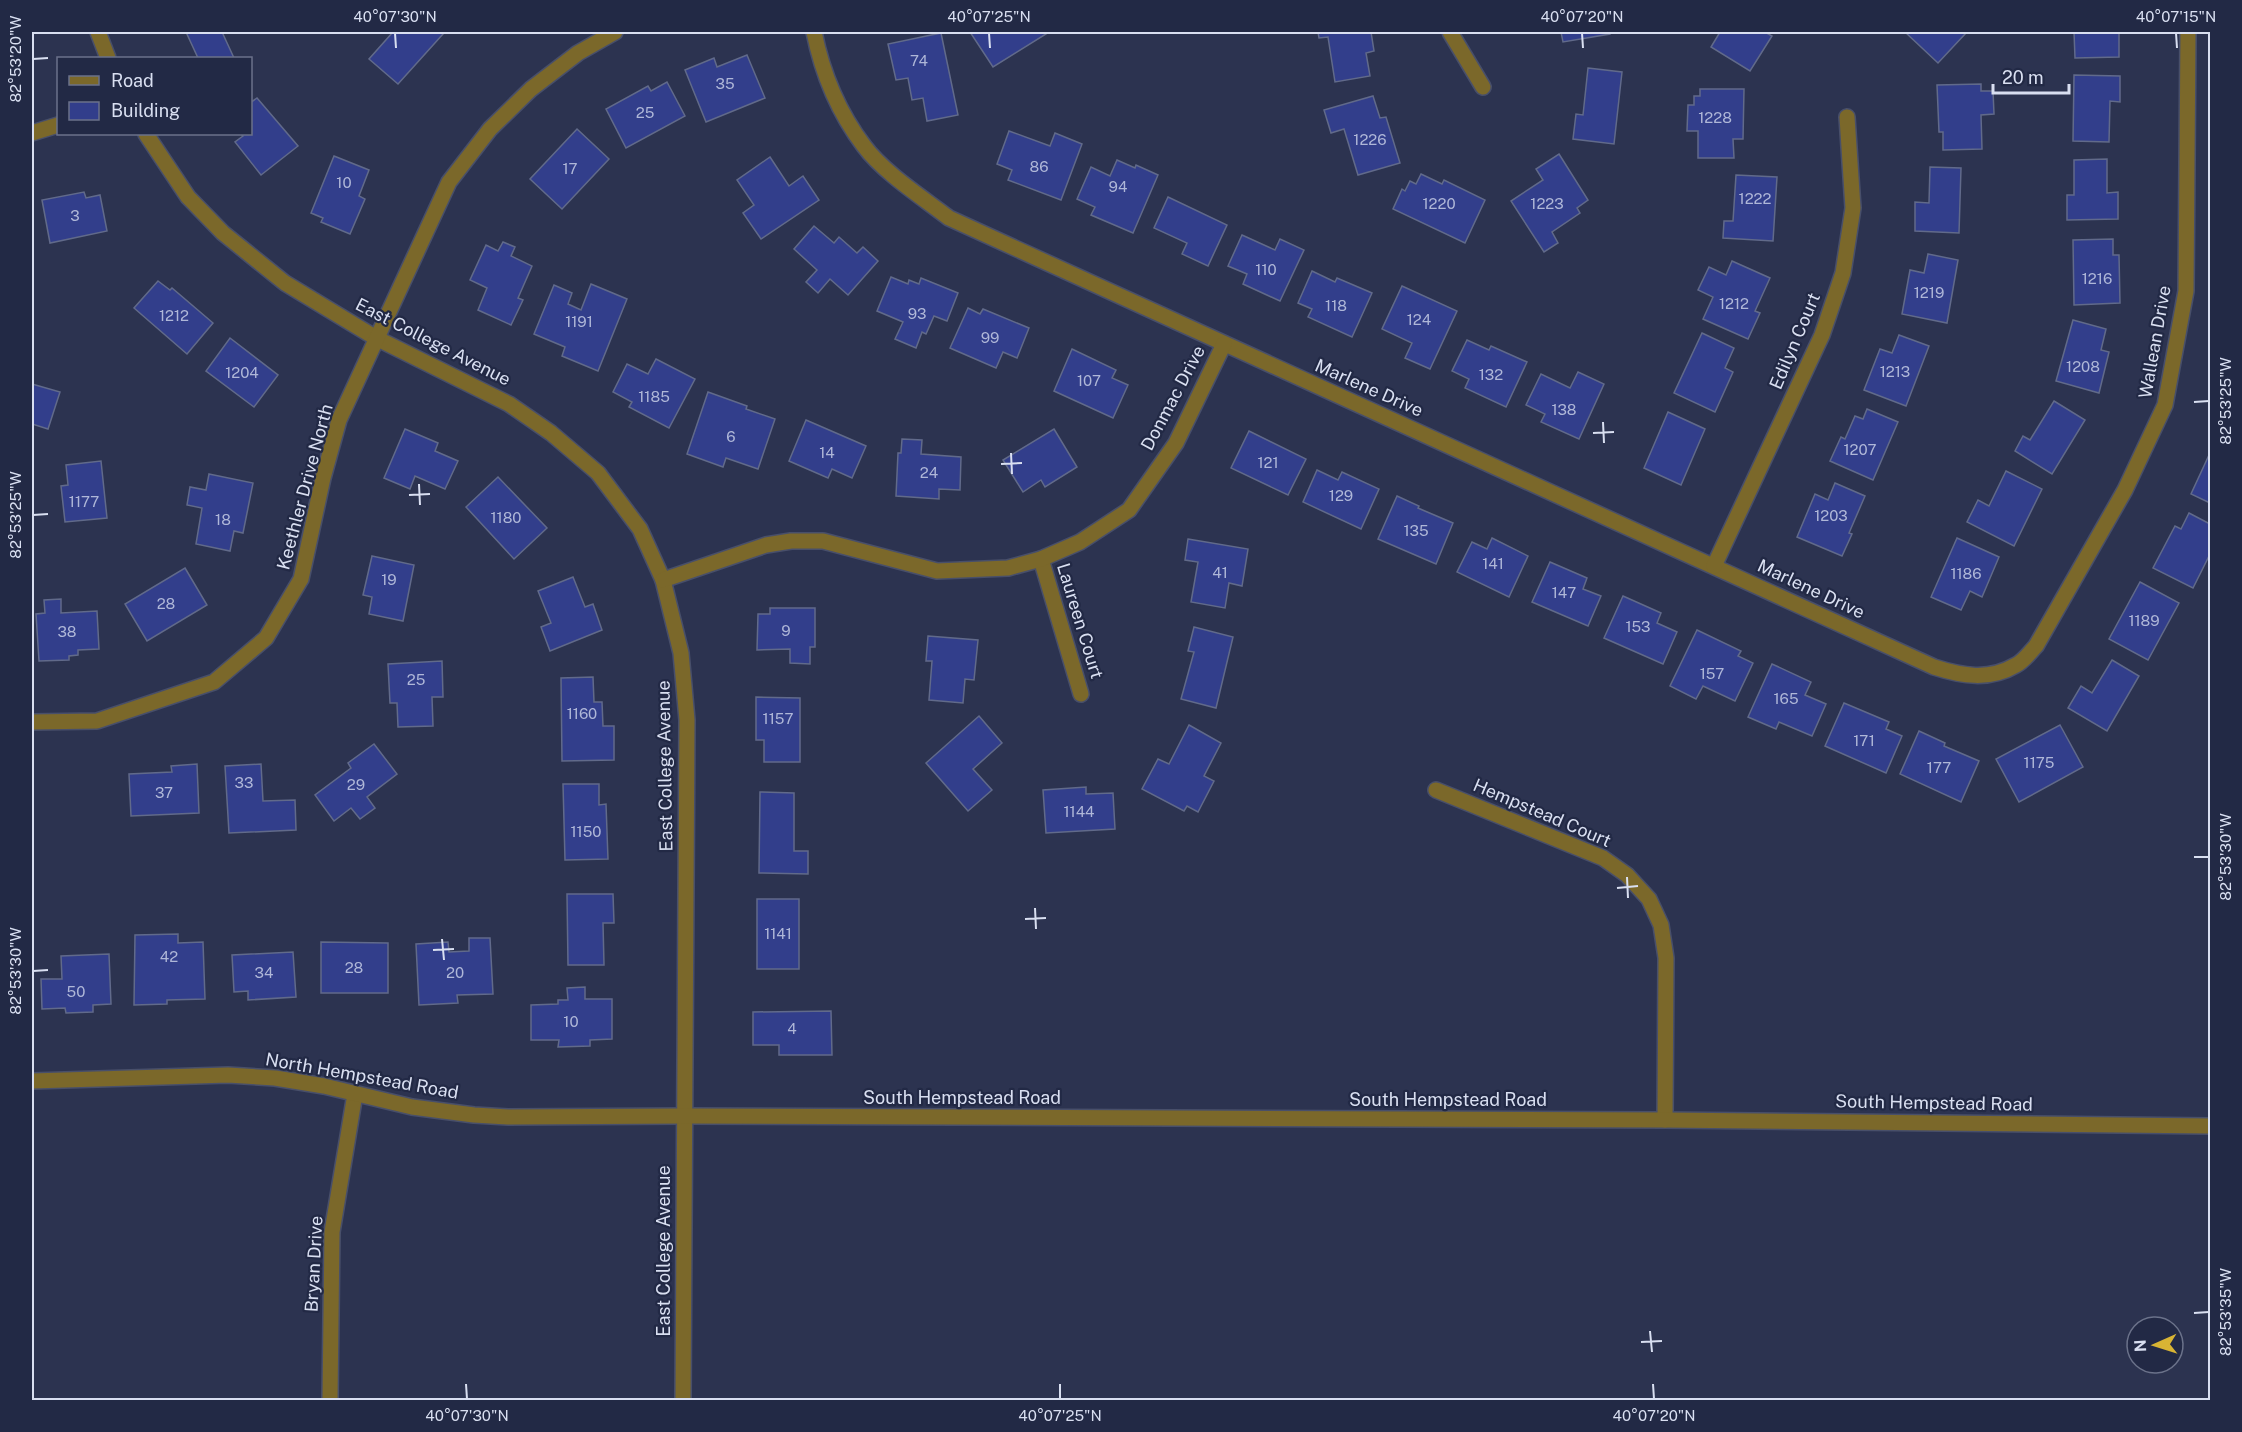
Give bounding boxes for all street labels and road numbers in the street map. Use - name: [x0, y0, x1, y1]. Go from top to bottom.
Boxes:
- street label: Wallean Drive: [2134, 284, 2175, 400]
- street label: Edilyn Court: [1765, 289, 1824, 392]
- street label: East College Avenue: [352, 293, 514, 390]
- street label: Donmac Drive: [1136, 342, 1209, 454]
- street label: Marlene Drive: [1312, 354, 1426, 421]
- street label: Keethler Drive North: [272, 402, 337, 572]
- street label: Marlene Drive: [1754, 555, 1868, 623]
- street label: Laureen Court: [1053, 561, 1108, 681]
- street label: East College Avenue: [653, 680, 676, 852]
- street label: Hempstead Court: [1470, 774, 1614, 851]
- street label: North Hempstead Road: [264, 1048, 460, 1103]
- street label: South Hempstead Road: [863, 1087, 1061, 1108]
- street label: South Hempstead Road: [1349, 1089, 1547, 1110]
- street label: South Hempstead Road: [1835, 1090, 2033, 1115]
- street label: East College Avenue: [653, 1165, 674, 1337]
- street label: Bryan Drive: [300, 1215, 327, 1313]

